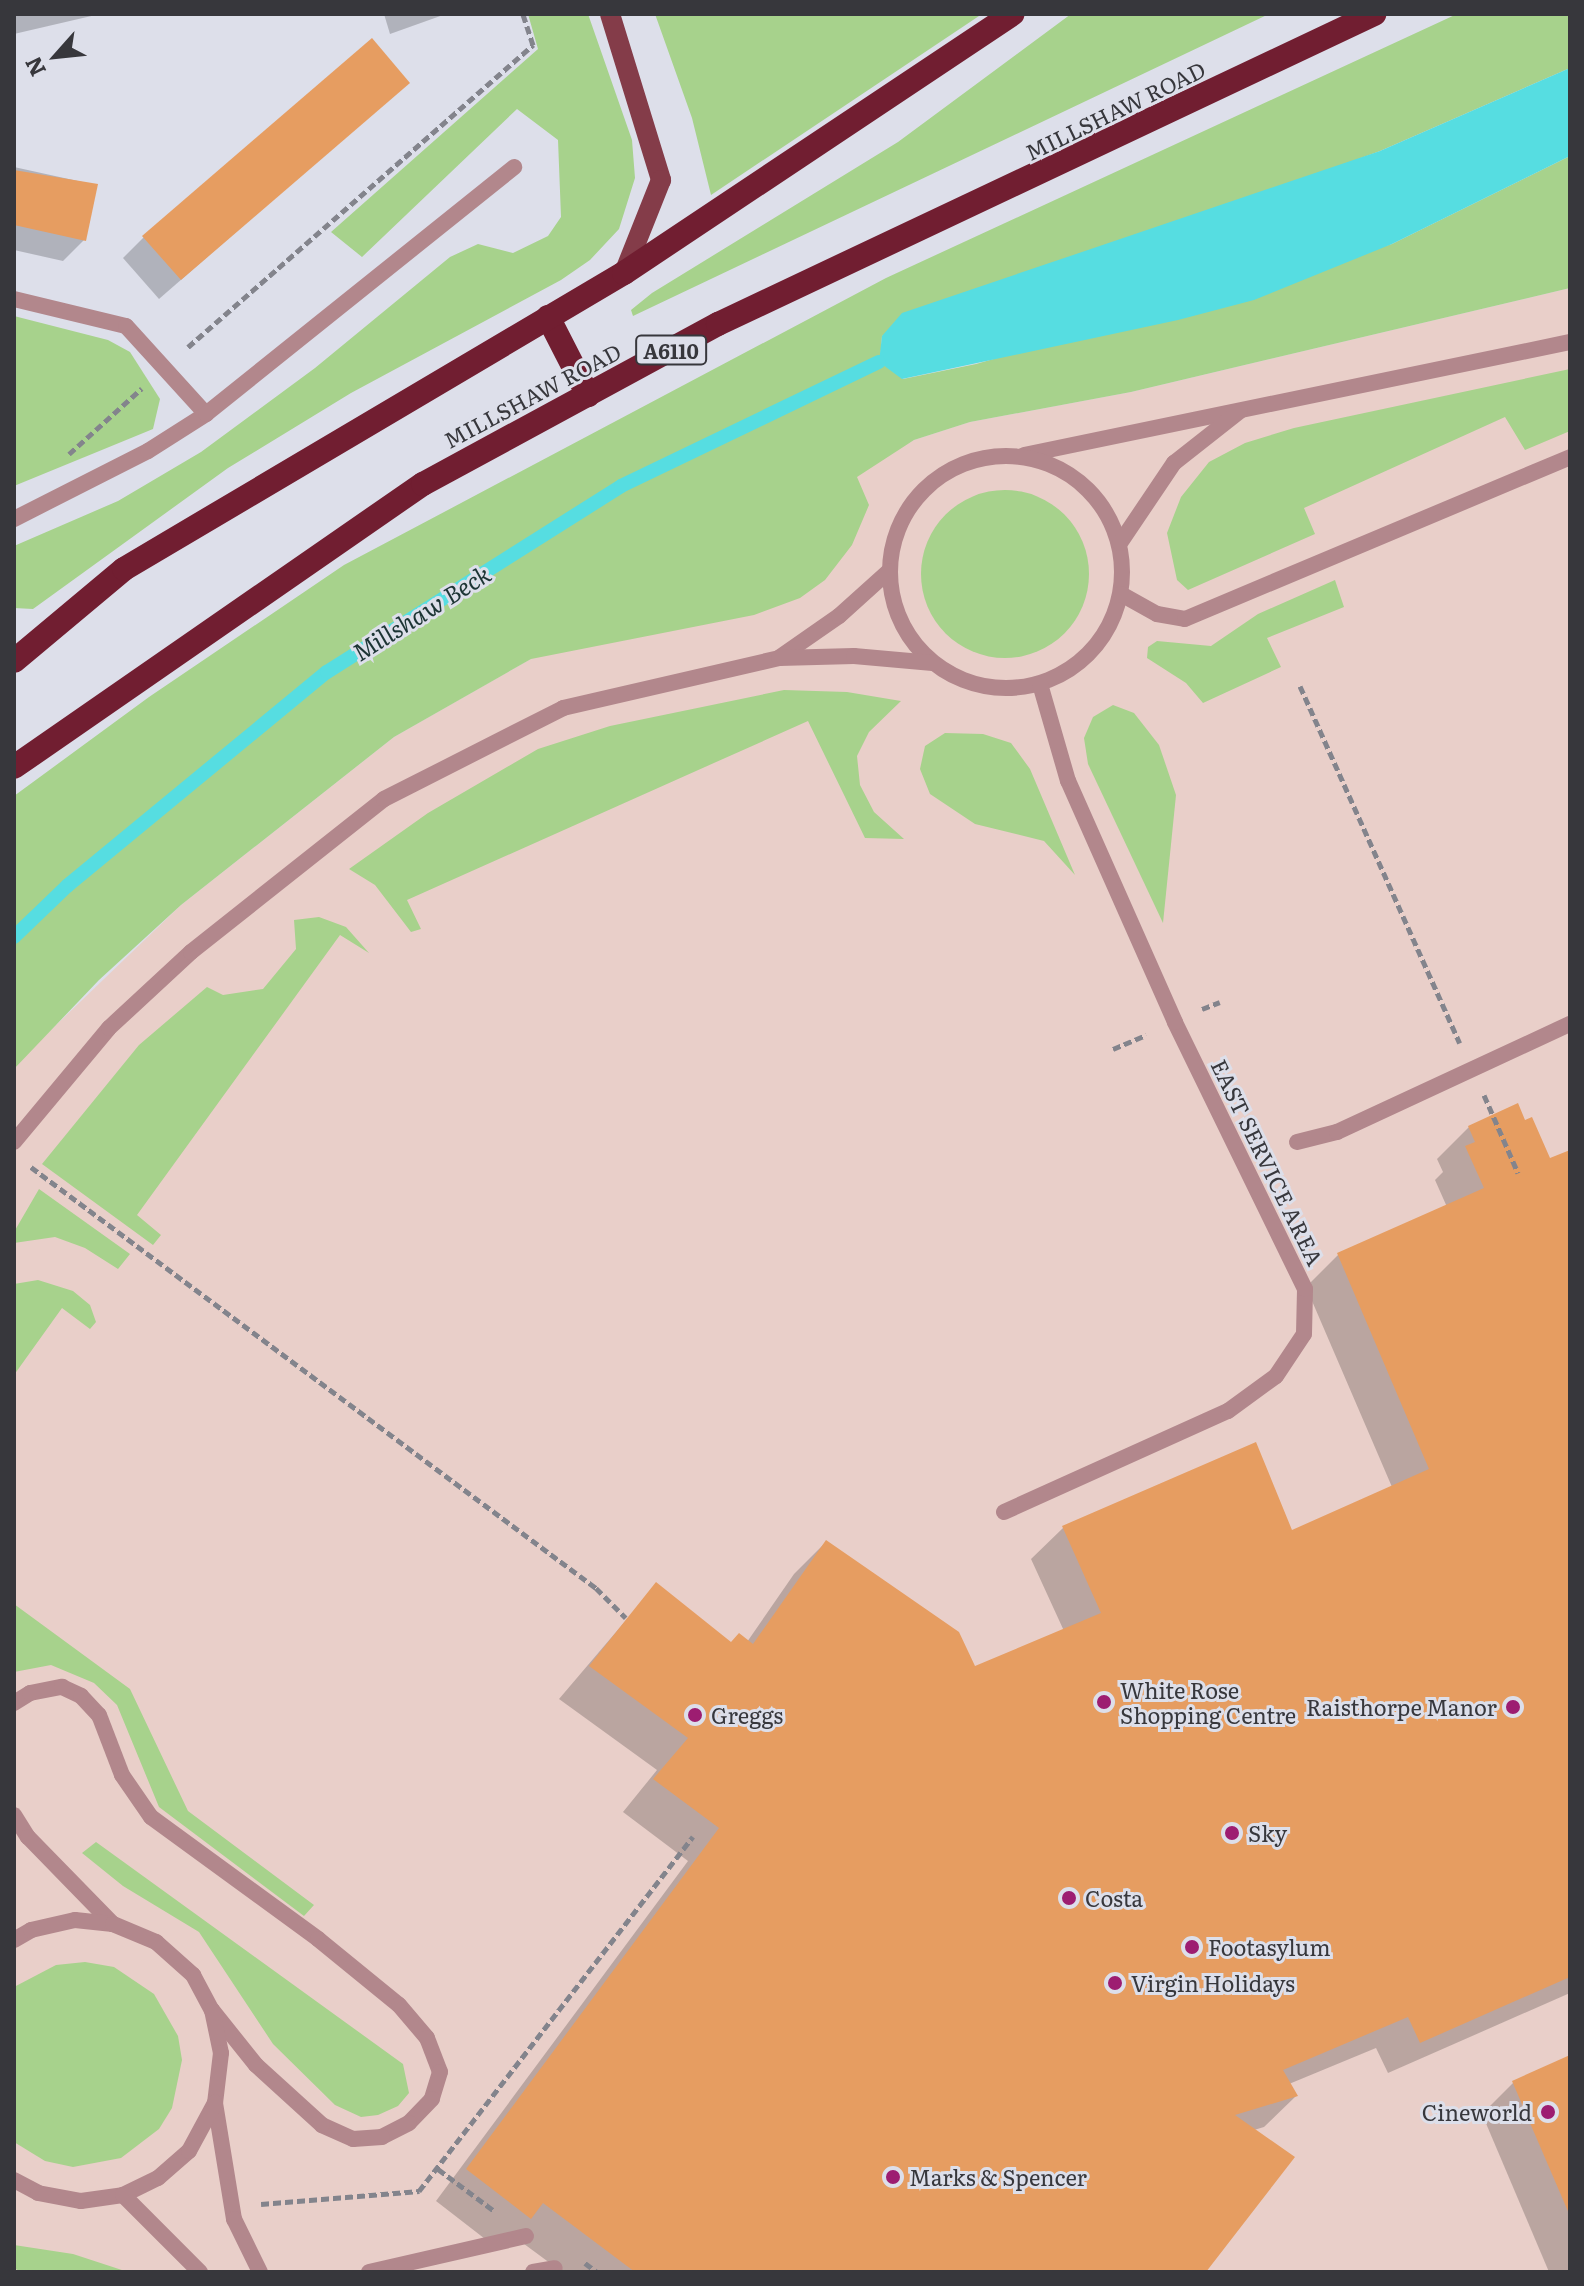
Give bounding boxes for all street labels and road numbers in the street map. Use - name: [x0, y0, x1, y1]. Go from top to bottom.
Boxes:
- street label: MILLSHAW ROAD: [1021, 55, 1209, 165]
- road number: A6110: [635, 334, 707, 366]
- street label: MILLSHAW ROAD: [439, 337, 625, 453]
- street label: EAST SERVICE AREA: [1207, 1055, 1329, 1269]

